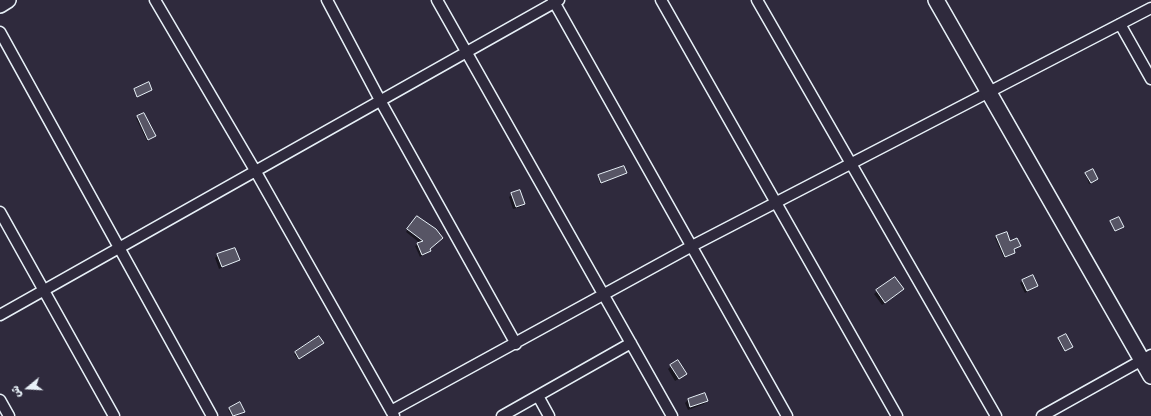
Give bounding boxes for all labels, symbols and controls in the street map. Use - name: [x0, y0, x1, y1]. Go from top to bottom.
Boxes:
- north arrow: [8, 368, 48, 408]
- text: ش: [8, 384, 24, 400]

